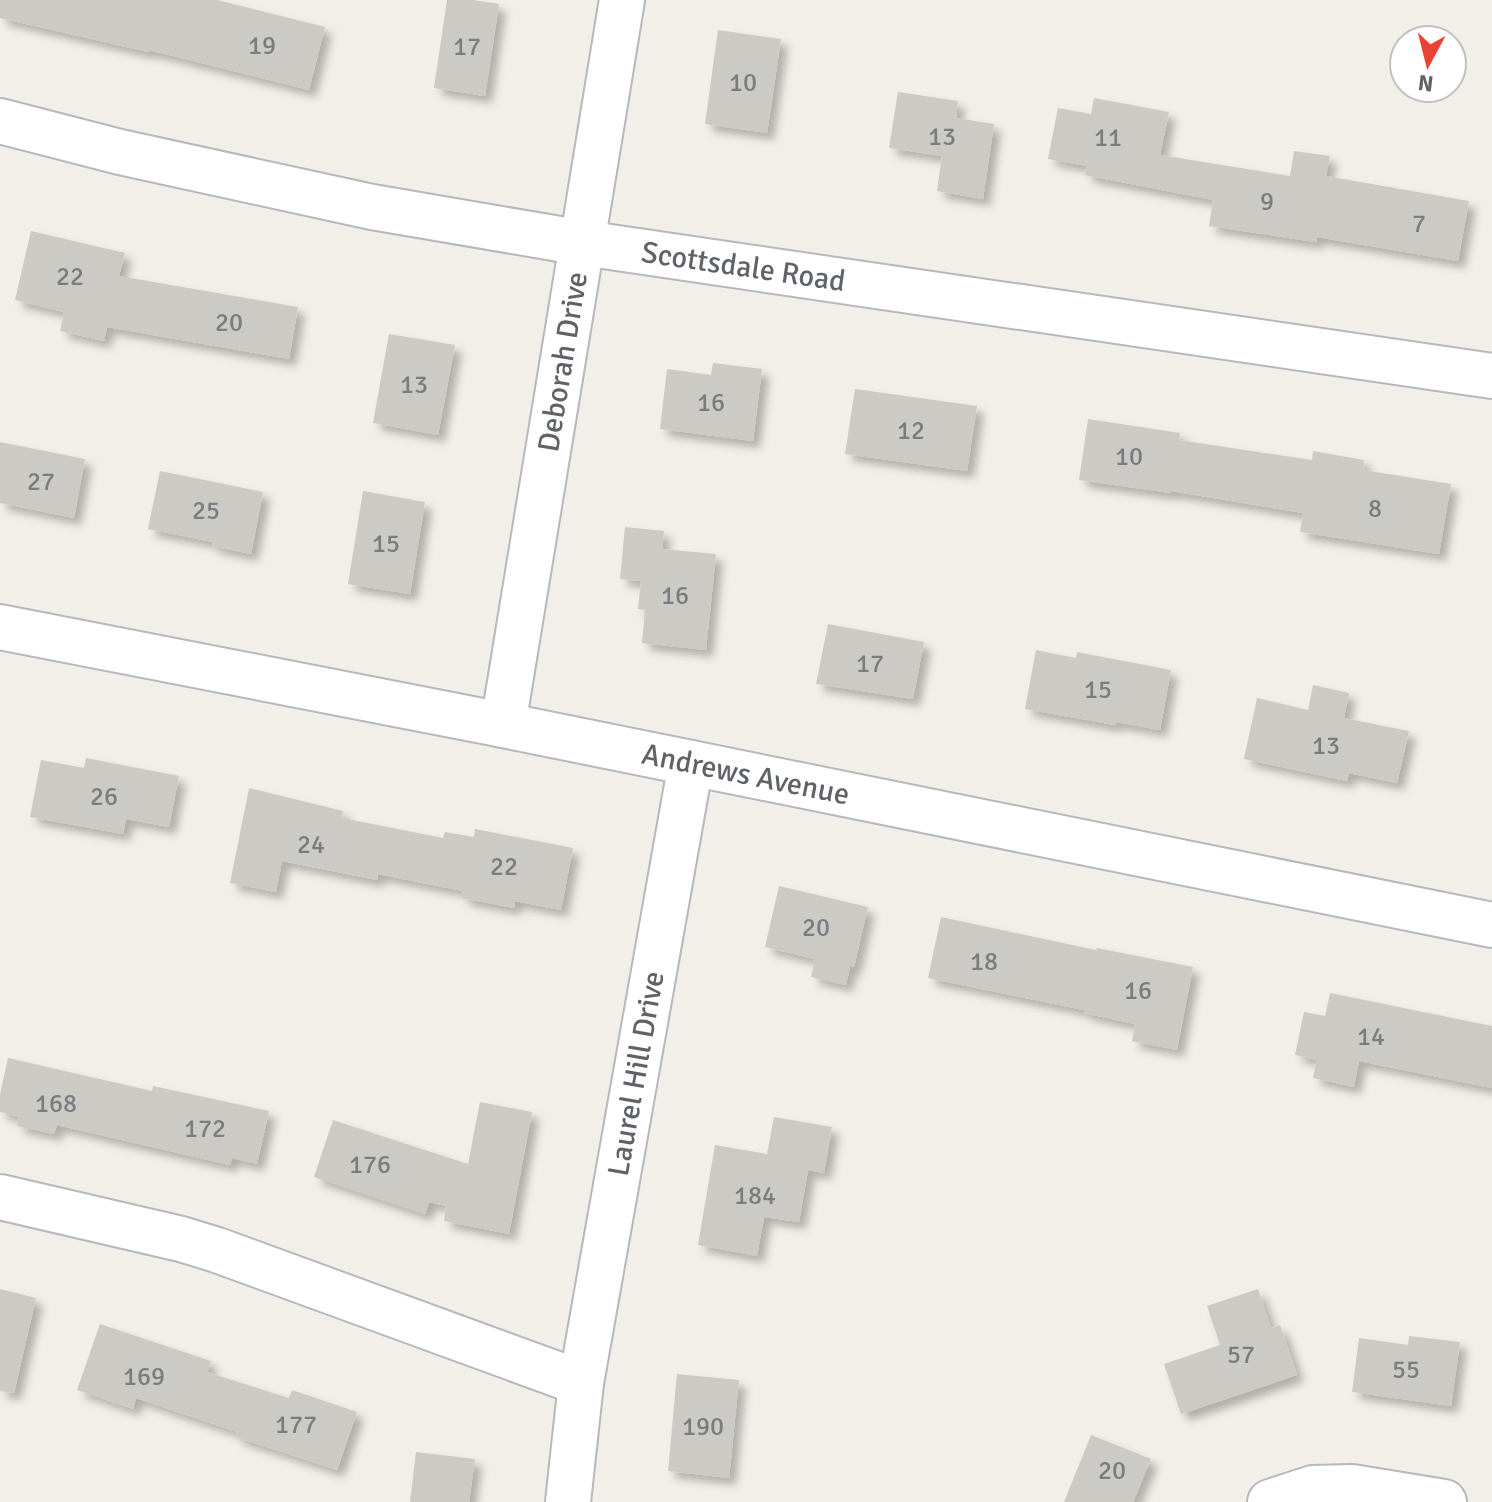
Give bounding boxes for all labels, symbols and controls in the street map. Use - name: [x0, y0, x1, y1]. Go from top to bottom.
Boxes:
- north arrow: [1388, 24, 1468, 104]
- house number: 19: [248, 30, 276, 62]
- house number: 17: [453, 31, 481, 63]
- house number: 10: [729, 67, 757, 99]
- text: N: [1416, 69, 1435, 98]
- house number: 13: [928, 121, 956, 153]
- house number: 11: [1094, 122, 1122, 154]
- house number: 9: [1260, 186, 1274, 218]
- house number: 7: [1412, 208, 1426, 240]
- street label: Scottsdale Road: [639, 234, 848, 300]
- house number: 22: [56, 261, 84, 293]
- street label: Deborah Drive: [530, 269, 596, 455]
- house number: 20: [215, 307, 243, 339]
- house number: 13: [400, 369, 428, 401]
- house number: 16: [697, 387, 725, 419]
- house number: 12: [897, 415, 925, 447]
- house number: 10: [1115, 441, 1143, 473]
- house number: 27: [27, 466, 55, 498]
- house number: 8: [1368, 493, 1382, 525]
- house number: 25: [192, 495, 220, 527]
- house number: 15: [372, 528, 400, 560]
- house number: 16: [661, 580, 689, 612]
- house number: 17: [856, 648, 884, 680]
- house number: 15: [1084, 674, 1112, 706]
- house number: 13: [1312, 730, 1340, 762]
- street label: Andrews Avenue: [638, 736, 853, 814]
- house number: 26: [90, 781, 118, 813]
- house number: 24: [297, 829, 325, 861]
- house number: 22: [490, 851, 518, 883]
- house number: 20: [802, 912, 830, 944]
- house number: 18: [970, 946, 998, 978]
- street label: Laurel Hill Drive: [600, 968, 673, 1179]
- house number: 16: [1124, 975, 1152, 1007]
- house number: 14: [1357, 1021, 1385, 1053]
- house number: 168: [35, 1088, 77, 1120]
- house number: 172: [184, 1113, 226, 1145]
- house number: 176: [349, 1149, 391, 1181]
- house number: 184: [734, 1180, 776, 1212]
- house number: 57: [1227, 1339, 1255, 1371]
- house number: 55: [1392, 1354, 1420, 1386]
- house number: 169: [123, 1361, 165, 1393]
- house number: 177: [275, 1409, 317, 1441]
- house number: 190: [682, 1411, 724, 1443]
- house number: 20: [1098, 1455, 1126, 1487]

